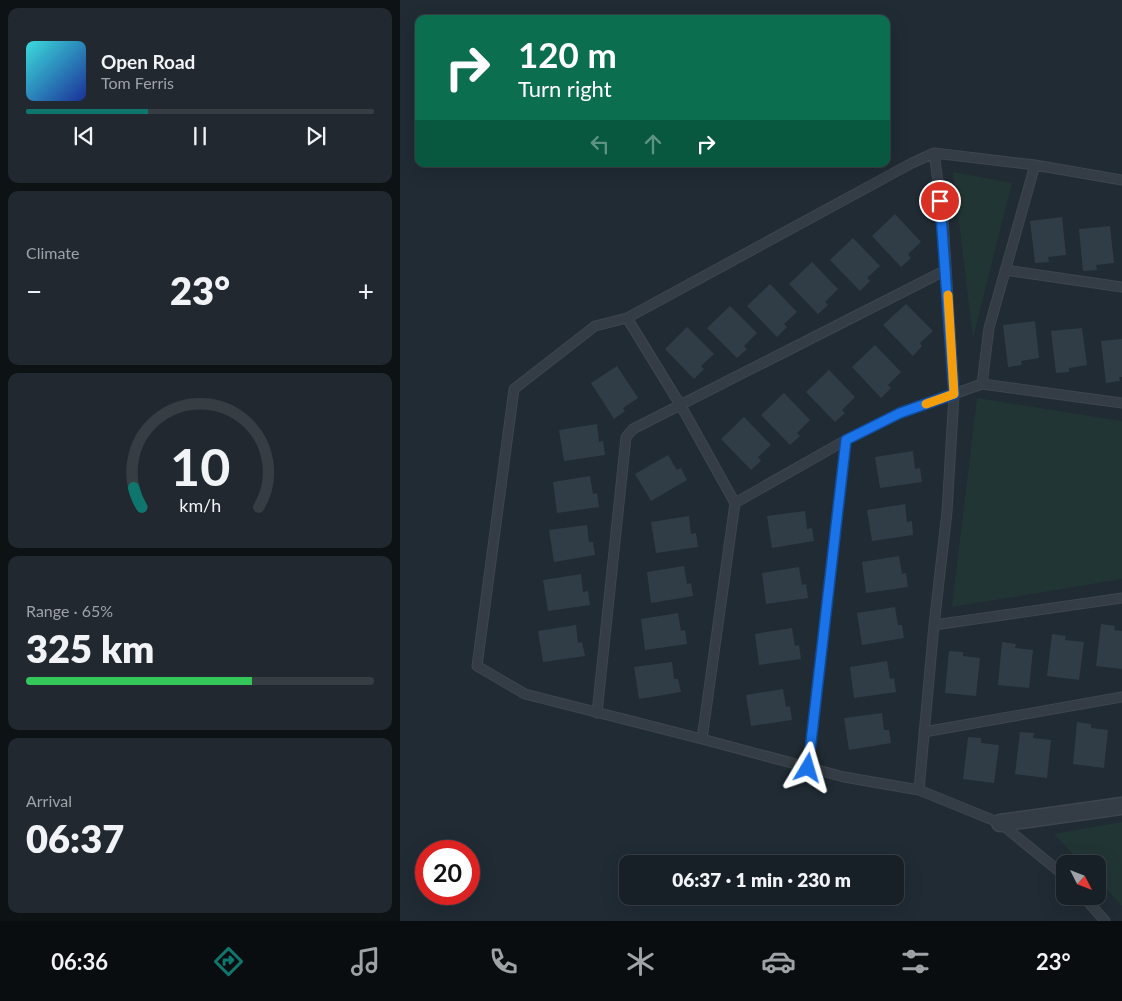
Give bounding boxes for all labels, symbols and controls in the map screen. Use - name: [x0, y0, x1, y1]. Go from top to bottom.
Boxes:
- text: 120 m: [518, 33, 617, 75]
- icon: right: [435, 35, 500, 100]
- text: Open Road: [101, 50, 195, 73]
- text: Tom Ferris: [101, 73, 174, 92]
- text: Turn right: [518, 75, 612, 102]
- icon: previous: [70, 122, 98, 150]
- icon: pause: [186, 122, 214, 150]
- icon: next: [302, 122, 330, 150]
- icon: left: [586, 130, 614, 158]
- icon: ahead: [639, 130, 667, 158]
- icon: right: [692, 130, 720, 158]
- pin: [919, 180, 961, 222]
- icon: arrive: [926, 187, 954, 215]
- text: Climate: [26, 243, 79, 262]
- text: 23°: [170, 267, 230, 313]
- text: −: [26, 274, 42, 308]
- text: +: [358, 274, 374, 308]
- text: 10: [170, 435, 230, 497]
- text: km/h: [179, 494, 221, 516]
- text: Range · 65%: [26, 601, 113, 620]
- text: 325 km: [26, 625, 154, 671]
- position arrow: [781, 741, 833, 793]
- text: Arrival: [26, 791, 72, 810]
- text: 06:37: [26, 815, 124, 861]
- speed limit sign: 20: [415, 840, 480, 905]
- north arrow: [1056, 855, 1106, 905]
- map controls: [1056, 855, 1106, 905]
- text: 06:37 · 1 min · 230 m: [672, 868, 851, 891]
- icon: directions: [211, 944, 246, 979]
- icon: music: [348, 944, 383, 979]
- icon: phone: [486, 944, 521, 979]
- icon: climate: [623, 944, 658, 979]
- icon: car: [761, 944, 796, 979]
- icon: filters: [898, 944, 933, 979]
- text: 06:36: [51, 948, 108, 975]
- text: 23°: [1036, 948, 1071, 975]

